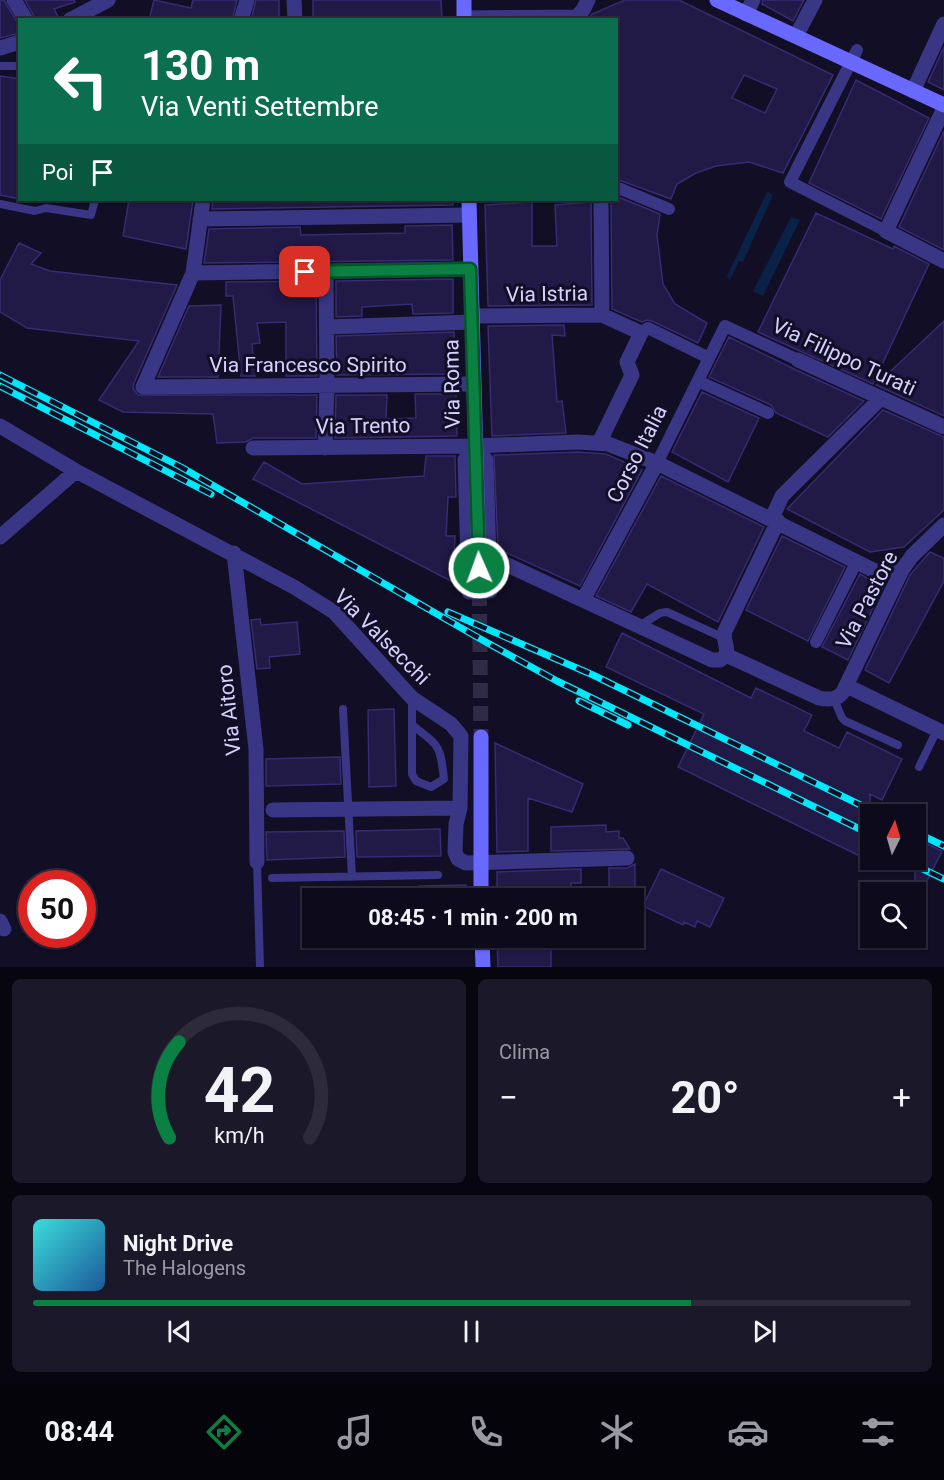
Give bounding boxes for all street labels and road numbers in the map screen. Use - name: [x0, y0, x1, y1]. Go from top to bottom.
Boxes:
- street label: Via Istria: [506, 281, 588, 307]
- street label: Via Filippo Turati: [768, 313, 920, 401]
- street label: Via Roma: [439, 339, 465, 429]
- street label: Via Francesco Spirito: [209, 353, 407, 377]
- street label: Corso Italia: [602, 401, 672, 507]
- street label: Via Trento: [315, 413, 411, 439]
- street label: Via Pastore: [831, 547, 903, 653]
- street label: Via Valsecchi: [329, 584, 435, 690]
- street label: Via Aitoro: [212, 663, 246, 757]

